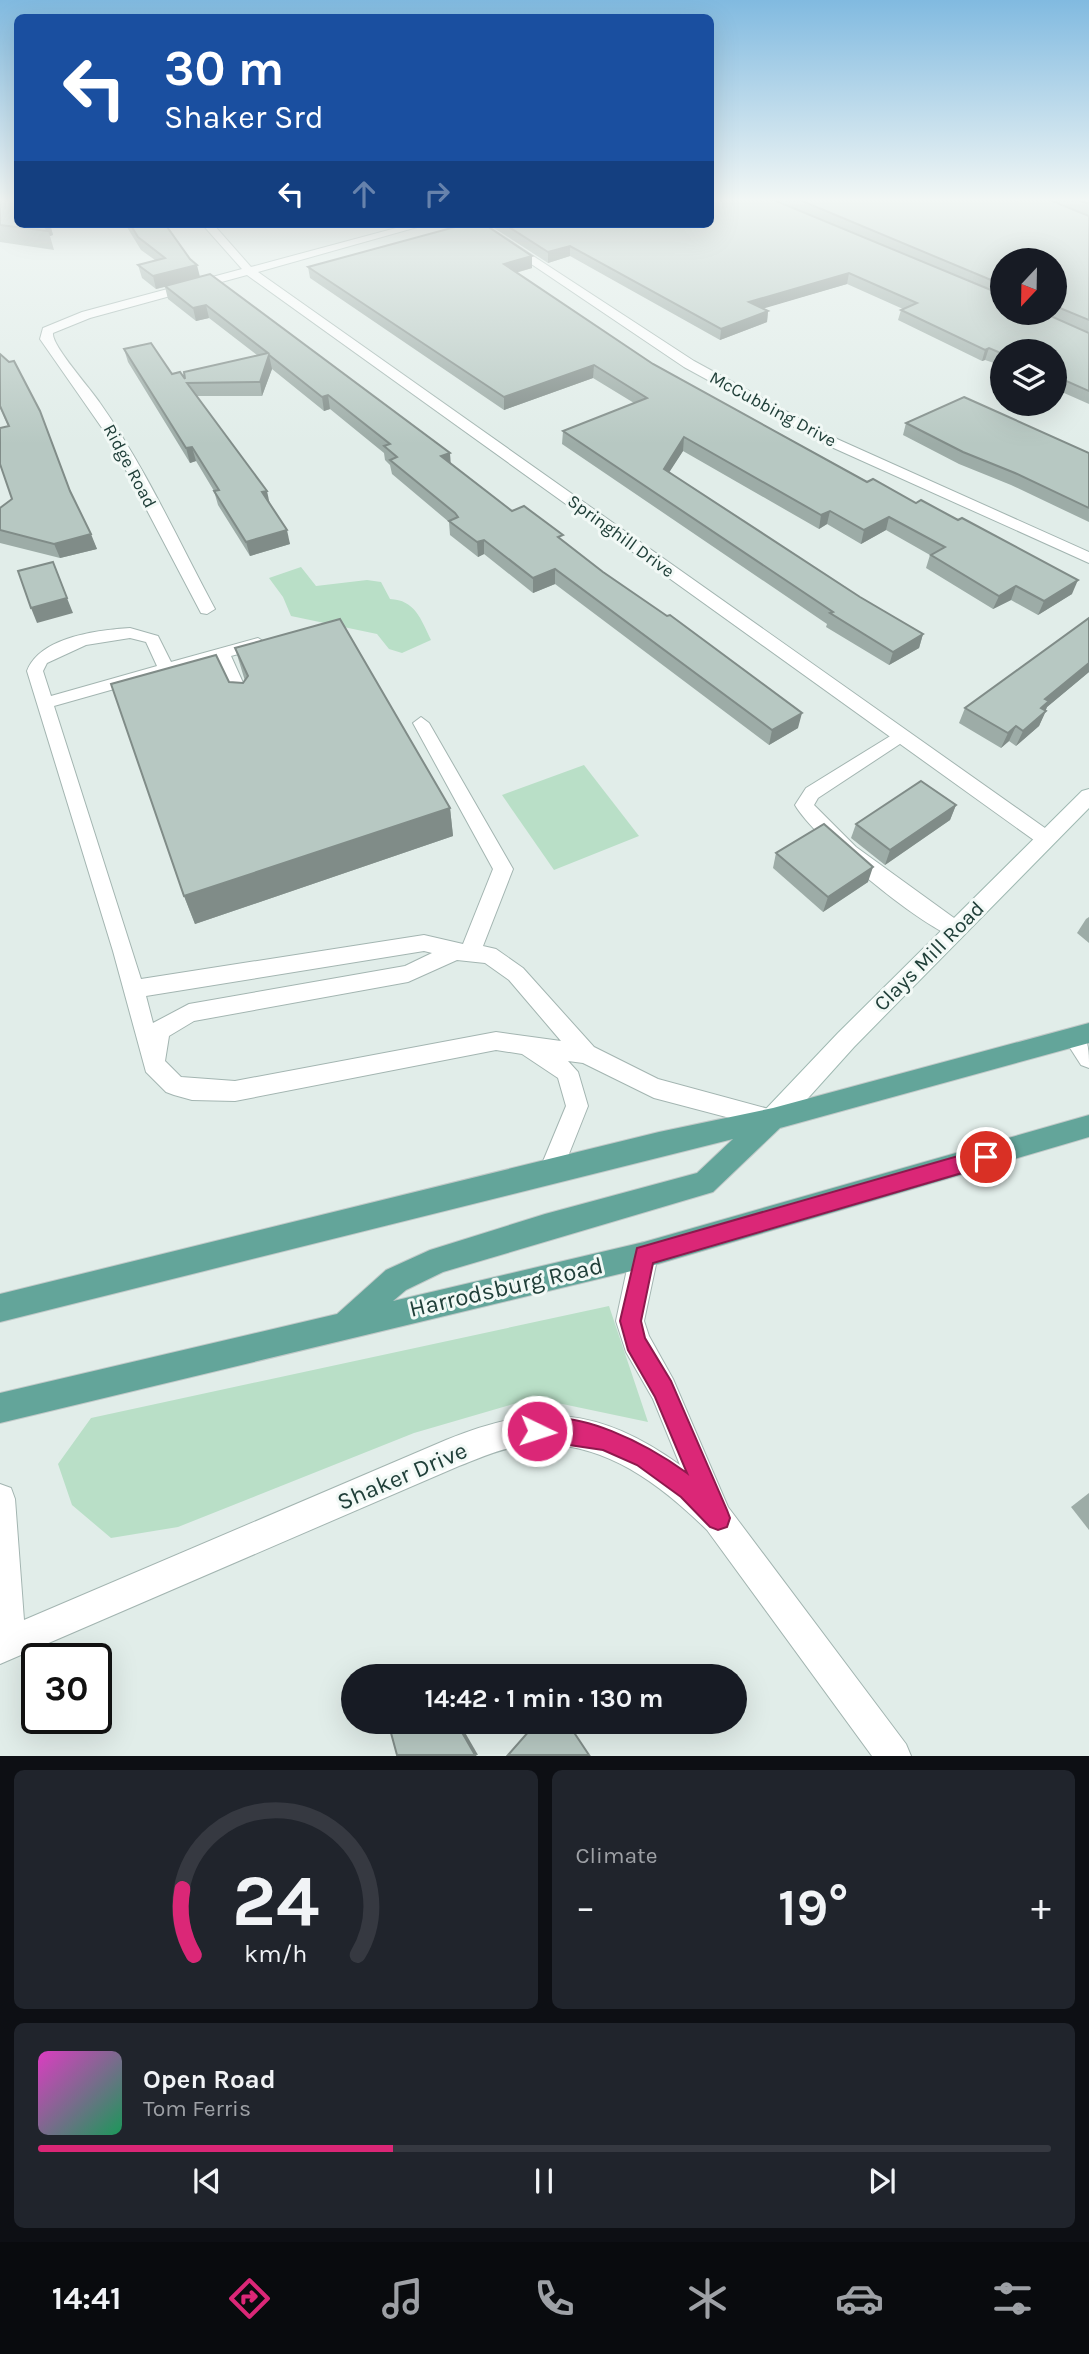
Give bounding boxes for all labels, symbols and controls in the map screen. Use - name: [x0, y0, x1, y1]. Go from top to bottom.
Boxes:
- text: 30 m: [164, 40, 284, 97]
- icon: left: [49, 42, 140, 133]
- text: Shaker Srd: [164, 99, 324, 136]
- icon: left: [272, 175, 310, 213]
- icon: ahead: [345, 175, 383, 213]
- icon: right: [418, 175, 456, 213]
- north arrow: [990, 248, 1068, 326]
- map controls: [990, 248, 1067, 416]
- button: layers: [990, 339, 1067, 416]
- street label: McCubbing Drive: [706, 366, 840, 452]
- street label: Ridge Road: [99, 420, 161, 512]
- street label: Springhill Drive: [563, 490, 679, 582]
- street label: Clays Mill Road: [869, 896, 989, 1016]
- pin: [956, 1127, 1016, 1187]
- icon: arrive: [967, 1138, 1005, 1176]
- street label: Harrodsburg Road: [406, 1251, 606, 1323]
- position arrow: [500, 1394, 574, 1468]
- street label: Shaker Drive: [333, 1436, 471, 1516]
- speed limit sign: 30: [21, 1643, 112, 1734]
- text: 14:42 · 1 min · 130 m: [425, 1683, 663, 1714]
- text: Climate: [576, 1842, 658, 1869]
- text: 24: [232, 1859, 319, 1944]
- text: 19°: [778, 1877, 848, 1938]
- text: −: [576, 1885, 595, 1930]
- text: +: [1031, 1885, 1051, 1930]
- text: km/h: [244, 1939, 307, 1968]
- text: Open Road: [143, 2064, 276, 2095]
- text: Tom Ferris: [143, 2095, 251, 2122]
- icon: previous: [188, 2162, 226, 2200]
- icon: pause: [525, 2162, 563, 2200]
- icon: next: [863, 2162, 901, 2200]
- icon: directions: [225, 2274, 274, 2323]
- icon: music: [378, 2274, 427, 2323]
- icon: phone: [530, 2274, 579, 2323]
- icon: climate: [683, 2274, 732, 2323]
- icon: car: [835, 2274, 884, 2323]
- icon: filters: [988, 2274, 1037, 2323]
- text: 14:41: [52, 2280, 121, 2317]

